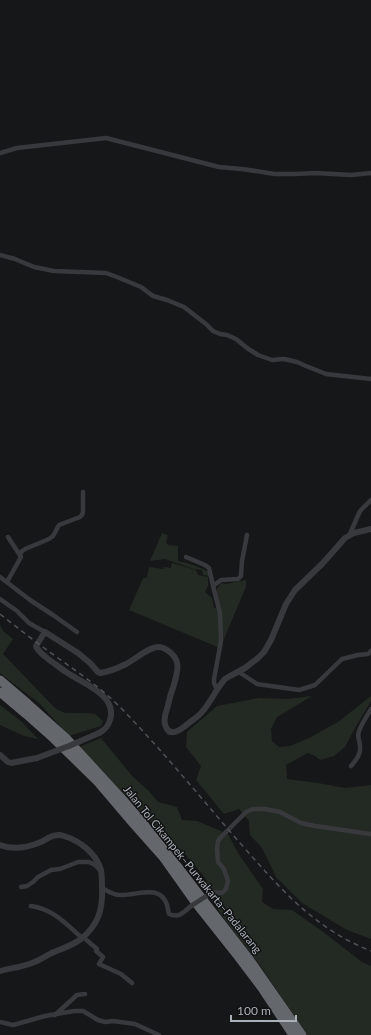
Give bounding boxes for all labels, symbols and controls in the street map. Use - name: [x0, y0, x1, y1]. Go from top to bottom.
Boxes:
- street label: Jalan Tol Cikampek–Purwakarta–Padalarang: [121, 783, 265, 956]
- scale bar: [231, 997, 296, 1023]
- text: 100 m: [237, 1003, 271, 1018]

